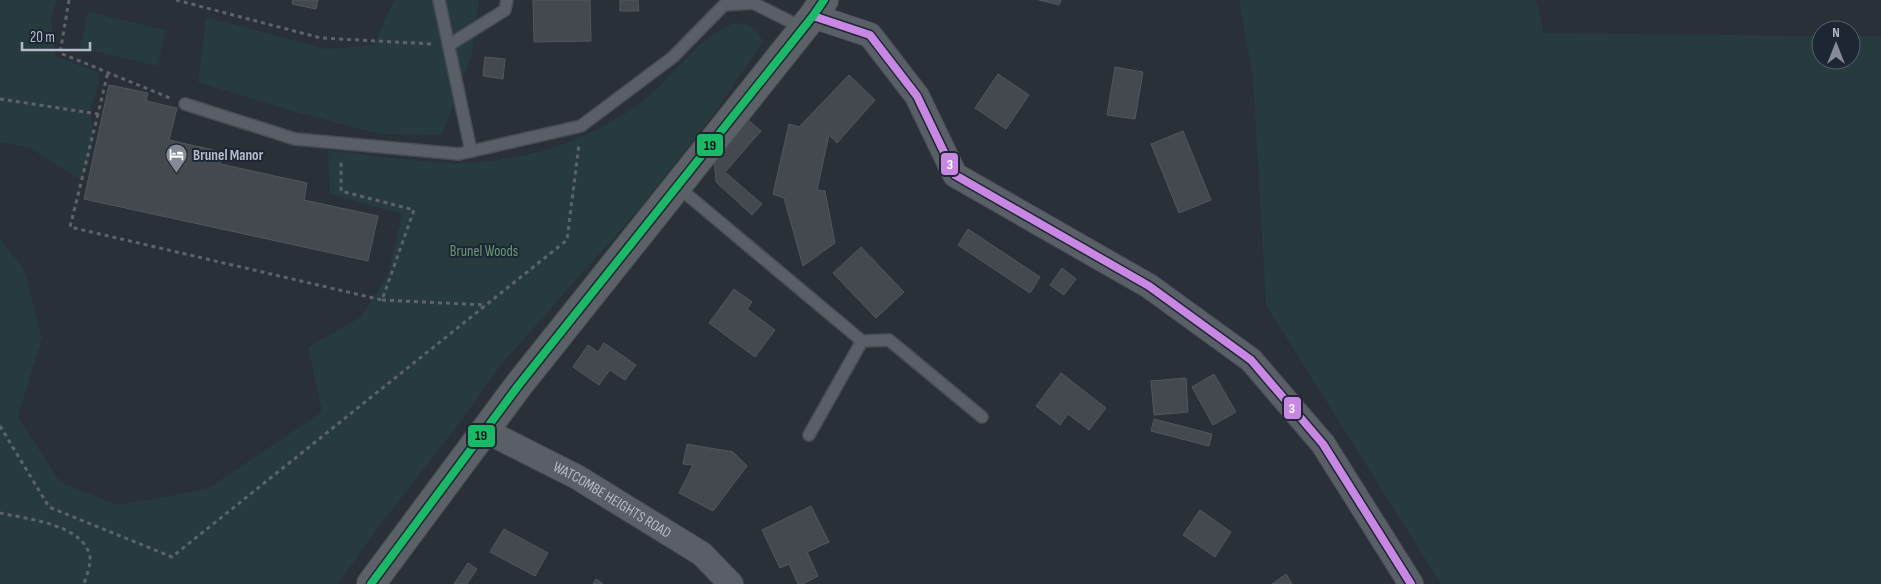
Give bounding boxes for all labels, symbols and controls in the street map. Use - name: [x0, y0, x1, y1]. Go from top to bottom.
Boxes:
- scale bar: [22, 20, 90, 52]
- north arrow: [1811, 20, 1861, 70]
- text: N: [1832, 24, 1840, 41]
- text: 20 m: [30, 28, 55, 47]
- line badge: 19: [696, 133, 724, 157]
- text: 19: [704, 137, 716, 154]
- hotel icon: Brunel Manor: [165, 143, 189, 174]
- place label: Brunel Manor: [193, 146, 264, 165]
- line badge: 3: [940, 152, 959, 176]
- text: 3: [947, 156, 953, 173]
- park label: Brunel Woods: [450, 242, 518, 261]
- line badge: 3: [1283, 396, 1302, 420]
- text: 3: [1289, 400, 1295, 417]
- line badge: 19: [467, 424, 496, 448]
- text: 19: [475, 427, 487, 444]
- street label: WATCOMBE HEIGHTS ROAD: [550, 457, 675, 542]

